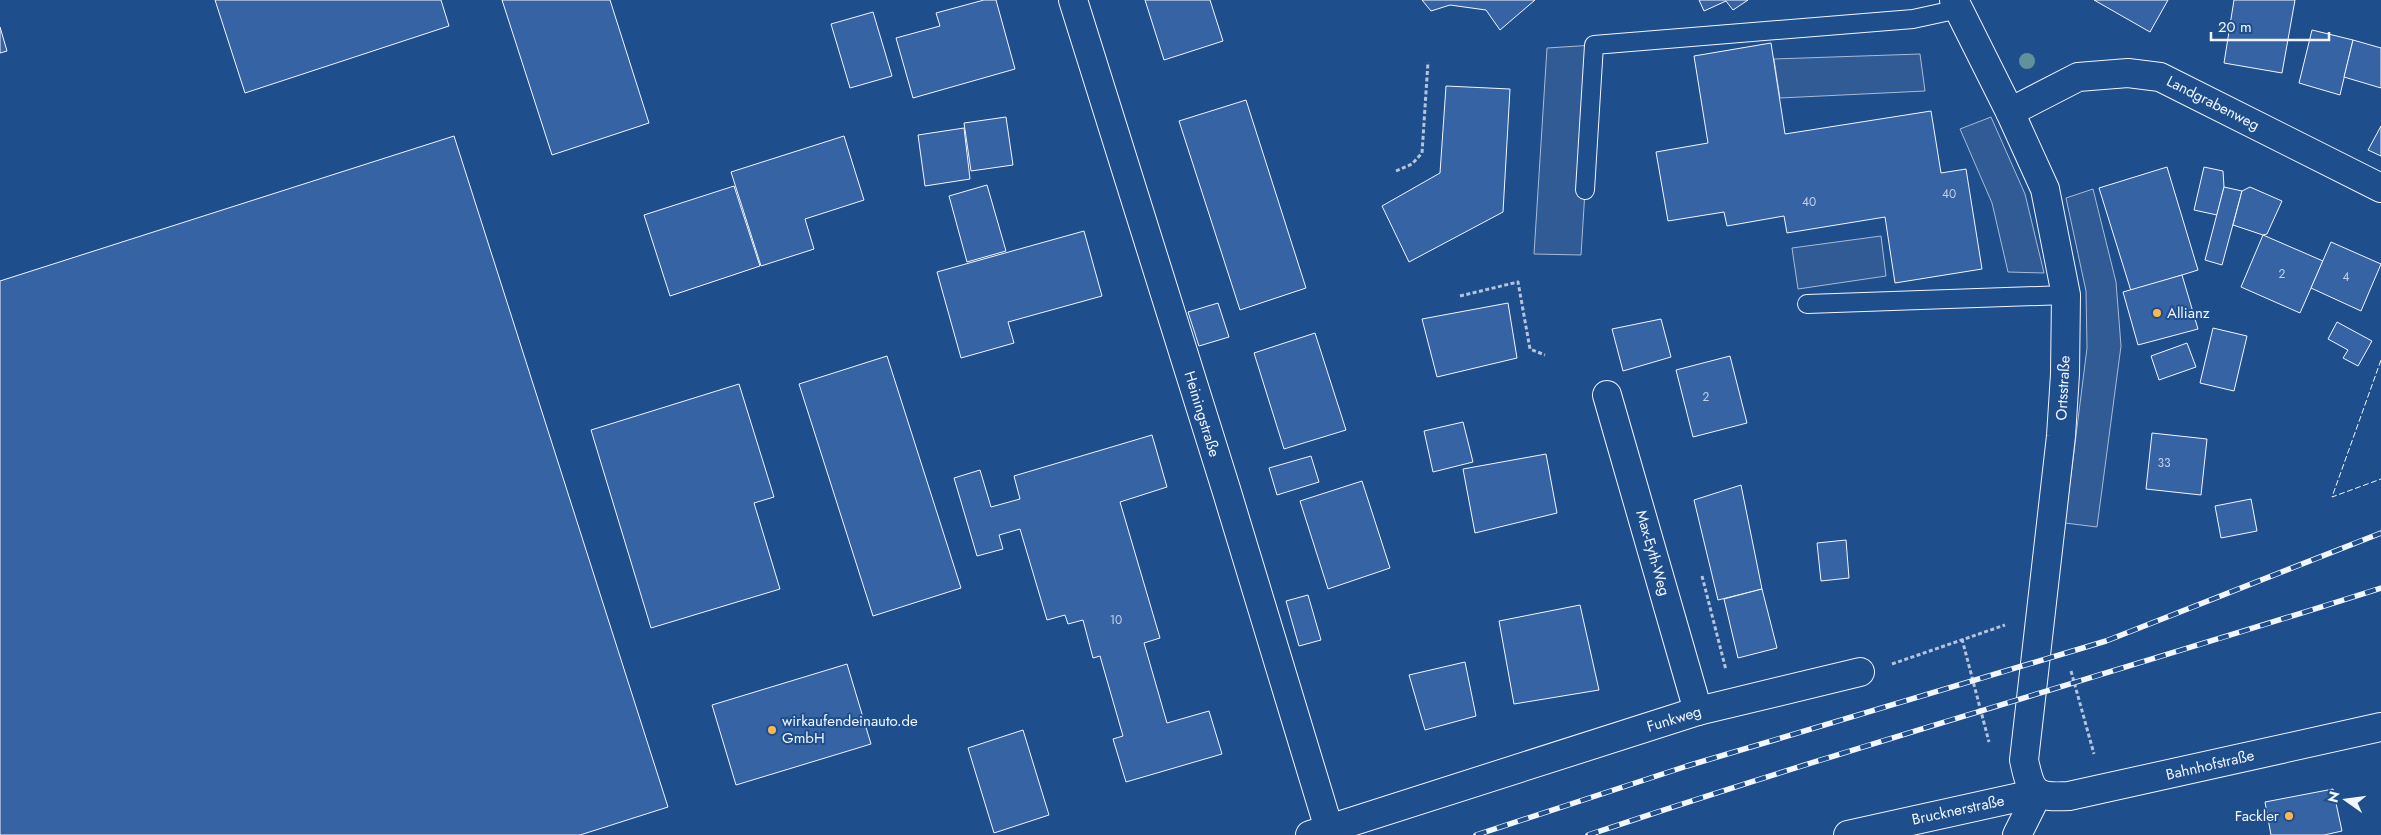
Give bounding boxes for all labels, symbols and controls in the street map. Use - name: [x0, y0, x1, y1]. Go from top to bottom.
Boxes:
- scale bar: [2211, 10, 2328, 42]
- text: 20 m: [2218, 16, 2252, 38]
- street label: Landgrabenweg: [2163, 70, 2263, 136]
- house number: 40: [1942, 185, 1956, 203]
- house number: 40: [1802, 193, 1816, 211]
- house number: 2: [2279, 265, 2286, 283]
- house number: 4: [2343, 268, 2350, 286]
- place label: Allianz: [2167, 302, 2210, 324]
- marker: Allianz: [2151, 307, 2163, 319]
- street label: Ortsstraße: [2050, 355, 2076, 421]
- street label: Heiningstraße: [1179, 368, 1226, 460]
- house number: 2: [1703, 388, 1710, 406]
- house number: 33: [2157, 454, 2171, 472]
- street label: Max-Eyth-Weg: [1630, 508, 1676, 598]
- house number: 10: [1110, 611, 1122, 629]
- street label: Funkweg: [1644, 700, 1704, 738]
- place label: wirkaufendeinauto.de GmbH: [782, 710, 918, 749]
- marker: wirkaufendeinauto.de GmbH: [766, 724, 778, 736]
- street label: Bahnhofstraße: [2164, 744, 2257, 786]
- north arrow: [2321, 775, 2371, 825]
- street label: Brucknerstraße: [1910, 789, 2007, 831]
- text: N: [2322, 789, 2344, 805]
- place label: Fackler: [2235, 805, 2280, 827]
- marker: Fackler: [2283, 810, 2295, 822]

